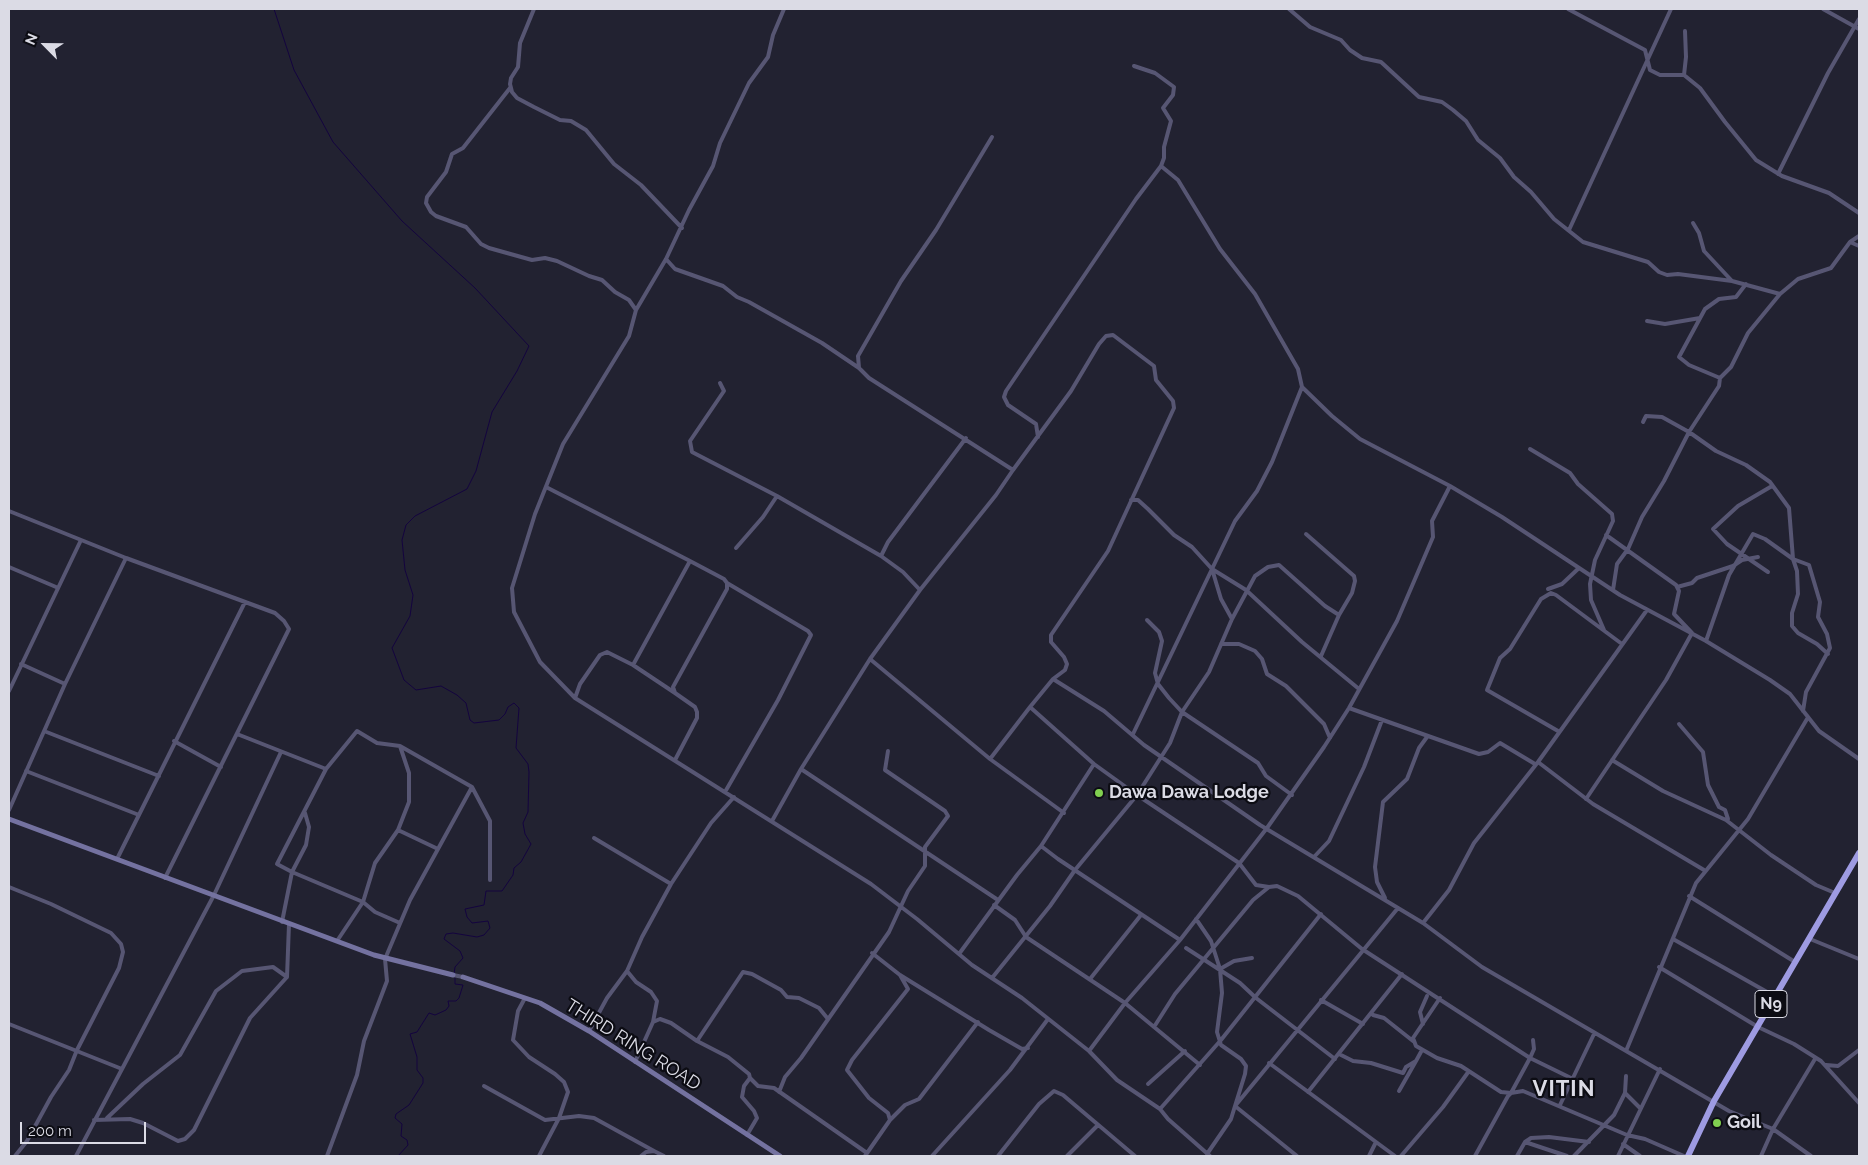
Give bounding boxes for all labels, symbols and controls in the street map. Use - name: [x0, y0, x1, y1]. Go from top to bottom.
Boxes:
- north arrow: [20, 20, 70, 70]
- text: N: [22, 31, 41, 47]
- place label: Dawa Dawa Lodge: [1109, 782, 1269, 804]
- marker: Dawa Dawa Lodge: [1093, 787, 1105, 799]
- road number: N9: [1755, 991, 1787, 1018]
- street label: THIRD RING ROAD: [561, 995, 705, 1095]
- district label: VITIN: [1532, 1076, 1596, 1102]
- scale bar: [22, 1112, 149, 1144]
- place label: Goil: [1727, 1112, 1761, 1134]
- marker: Goil: [1711, 1117, 1723, 1129]
- text: 200 m: [28, 1122, 72, 1140]

